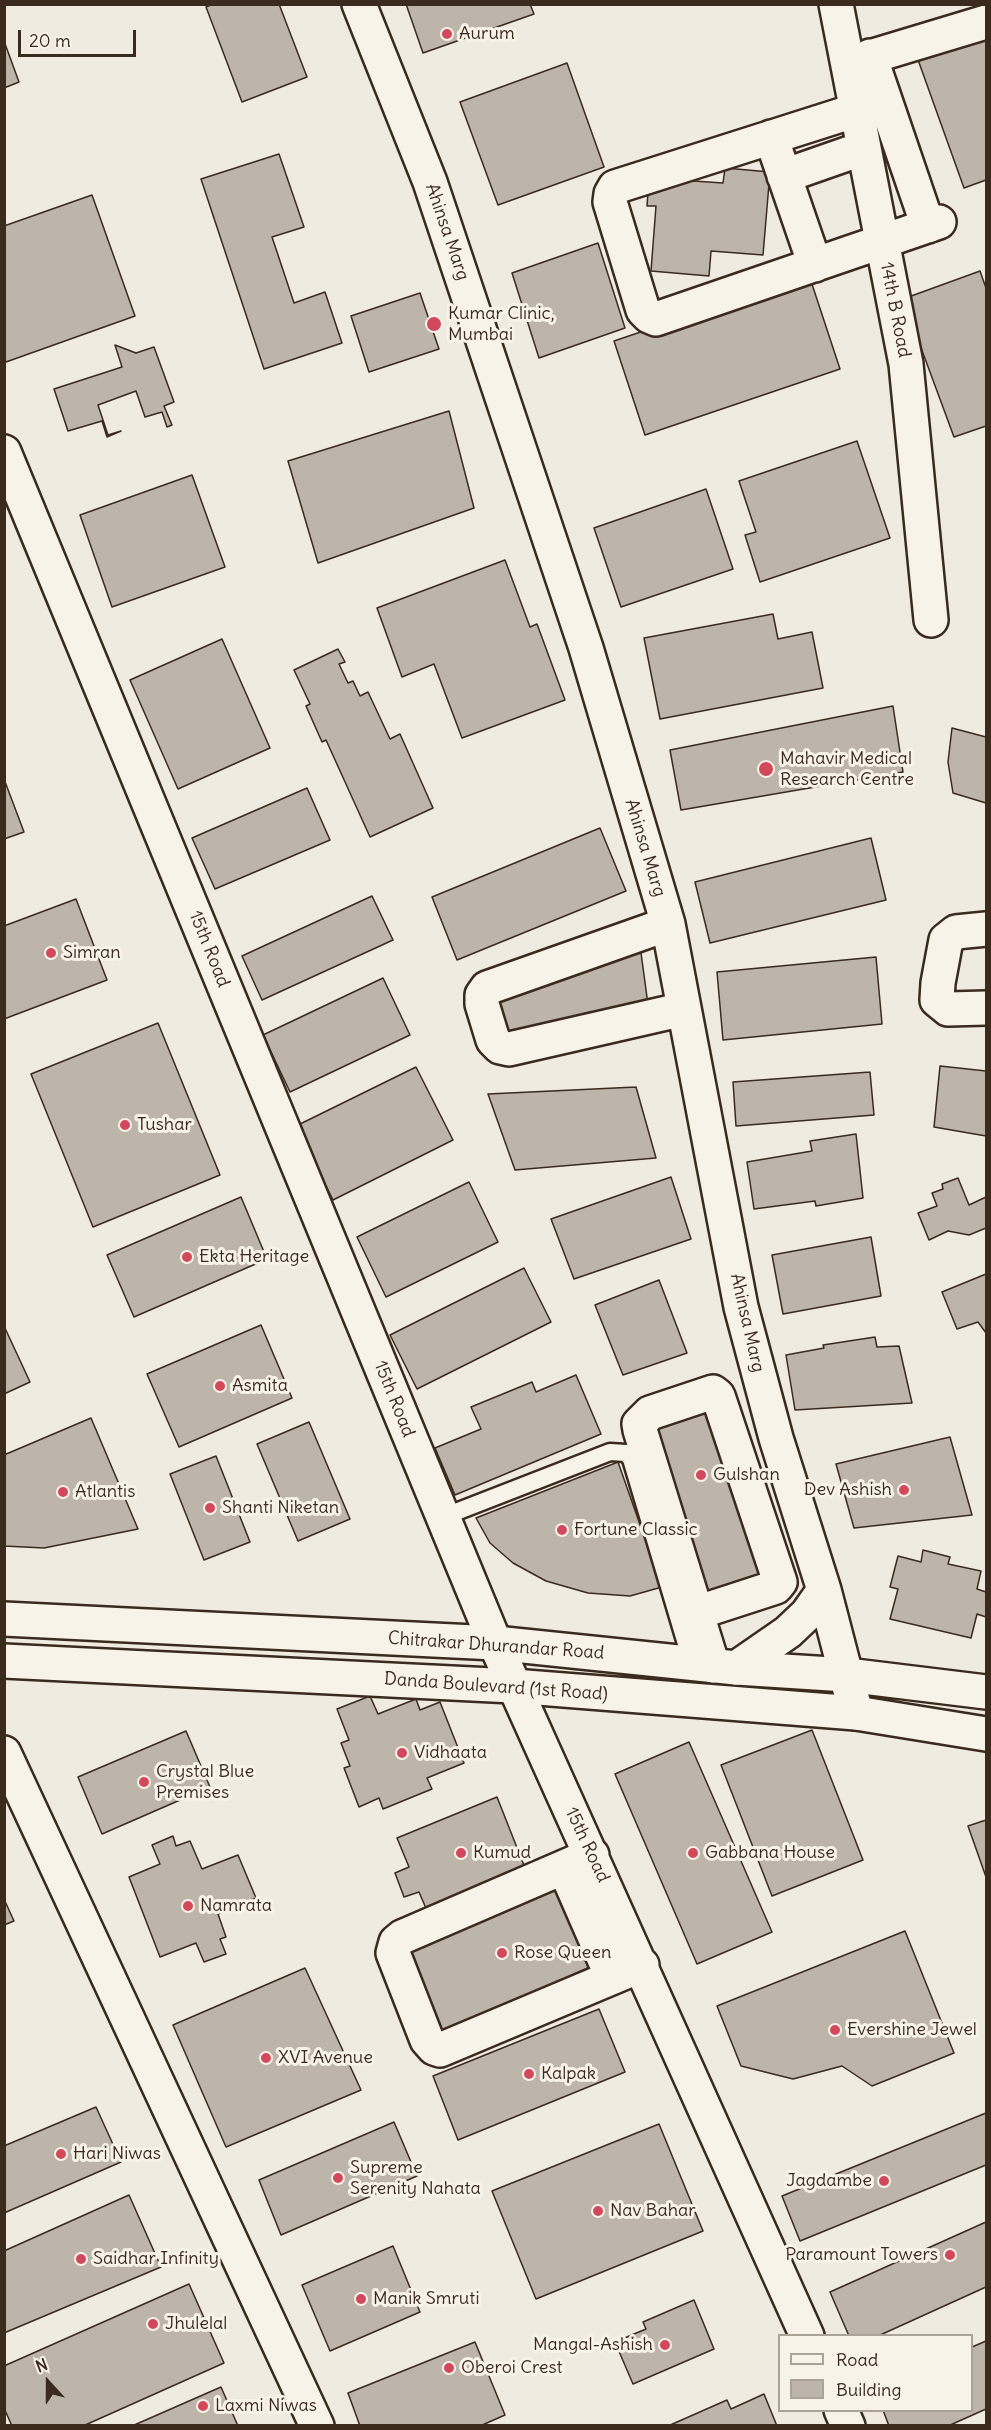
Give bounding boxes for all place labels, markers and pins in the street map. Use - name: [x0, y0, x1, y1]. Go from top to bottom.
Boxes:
- place label: Aurum: [459, 23, 515, 45]
- marker: Aurum: [440, 27, 454, 41]
- place label: Kumar Clinic, Mumbai: [448, 303, 554, 346]
- marker: Kumar Clinic, Mumbai: [425, 315, 443, 333]
- place label: Mahavir Medical Research Centre: [780, 748, 914, 790]
- marker: Mahavir Medical Research Centre: [757, 760, 775, 778]
- place label: Simran: [63, 942, 121, 964]
- marker: Simran: [44, 946, 58, 960]
- place label: Tushar: [137, 1114, 192, 1136]
- marker: Tushar: [118, 1118, 132, 1132]
- place label: Ekta Heritage: [199, 1246, 309, 1268]
- marker: Ekta Heritage: [180, 1250, 194, 1264]
- place label: Asmita: [232, 1375, 288, 1397]
- marker: Asmita: [213, 1379, 227, 1393]
- place label: Gulshan: [713, 1464, 780, 1486]
- marker: Gulshan: [694, 1468, 708, 1482]
- place label: Dev Ashish: [804, 1479, 892, 1501]
- place label: Atlantis: [75, 1481, 135, 1503]
- marker: Dev Ashish: [897, 1483, 911, 1497]
- marker: Atlantis: [56, 1485, 70, 1499]
- place label: Shanti Niketan: [222, 1497, 339, 1519]
- marker: Shanti Niketan: [203, 1501, 217, 1515]
- place label: Fortune Classic: [574, 1519, 698, 1541]
- marker: Fortune Classic: [555, 1523, 569, 1537]
- place label: Vidhaata: [414, 1742, 487, 1764]
- marker: Vidhaata: [395, 1746, 409, 1760]
- place label: Crystal Blue Premises: [156, 1761, 254, 1804]
- marker: Crystal Blue Premises: [137, 1775, 151, 1789]
- place label: Kumud: [473, 1842, 531, 1864]
- place label: Gabbana House: [705, 1842, 835, 1864]
- marker: Kumud: [454, 1846, 468, 1860]
- marker: Gabbana House: [686, 1846, 700, 1860]
- place label: Namrata: [200, 1895, 272, 1917]
- marker: Namrata: [181, 1899, 195, 1913]
- place label: Rose Queen: [514, 1942, 611, 1964]
- marker: Rose Queen: [495, 1946, 509, 1960]
- place label: Evershine Jewel: [847, 2019, 977, 2041]
- marker: Evershine Jewel: [828, 2023, 842, 2037]
- place label: XVI Avenue: [278, 2047, 373, 2069]
- marker: XVI Avenue: [259, 2051, 273, 2065]
- place label: Kalpak: [541, 2063, 596, 2085]
- marker: Kalpak: [522, 2067, 536, 2081]
- place label: Hari Niwas: [73, 2143, 161, 2165]
- marker: Hari Niwas: [54, 2147, 68, 2161]
- place label: Supreme Serenity Nahata: [350, 2157, 481, 2200]
- place label: Jagdambe: [786, 2170, 872, 2192]
- marker: Supreme Serenity Nahata: [331, 2171, 345, 2185]
- marker: Jagdambe: [877, 2174, 891, 2188]
- place label: Nav Bahar: [610, 2200, 696, 2222]
- marker: Nav Bahar: [591, 2204, 605, 2218]
- place label: Paramount Towers: [785, 2244, 938, 2266]
- place label: Saidhar Infinity: [93, 2248, 219, 2270]
- marker: Paramount Towers: [943, 2248, 957, 2262]
- marker: Saidhar Infinity: [74, 2252, 88, 2266]
- place label: Manik Smruti: [373, 2288, 479, 2310]
- marker: Manik Smruti: [354, 2292, 368, 2306]
- place label: Jhulelal: [165, 2313, 227, 2335]
- marker: Jhulelal: [146, 2317, 160, 2331]
- place label: Mangal-Ashish: [533, 2334, 653, 2356]
- marker: Mangal-Ashish: [658, 2338, 672, 2352]
- place label: Oberoi Crest: [461, 2357, 563, 2379]
- marker: Oberoi Crest: [442, 2361, 456, 2375]
- place label: Laxmi Niwas: [215, 2395, 317, 2417]
- marker: Laxmi Niwas: [196, 2399, 210, 2413]

